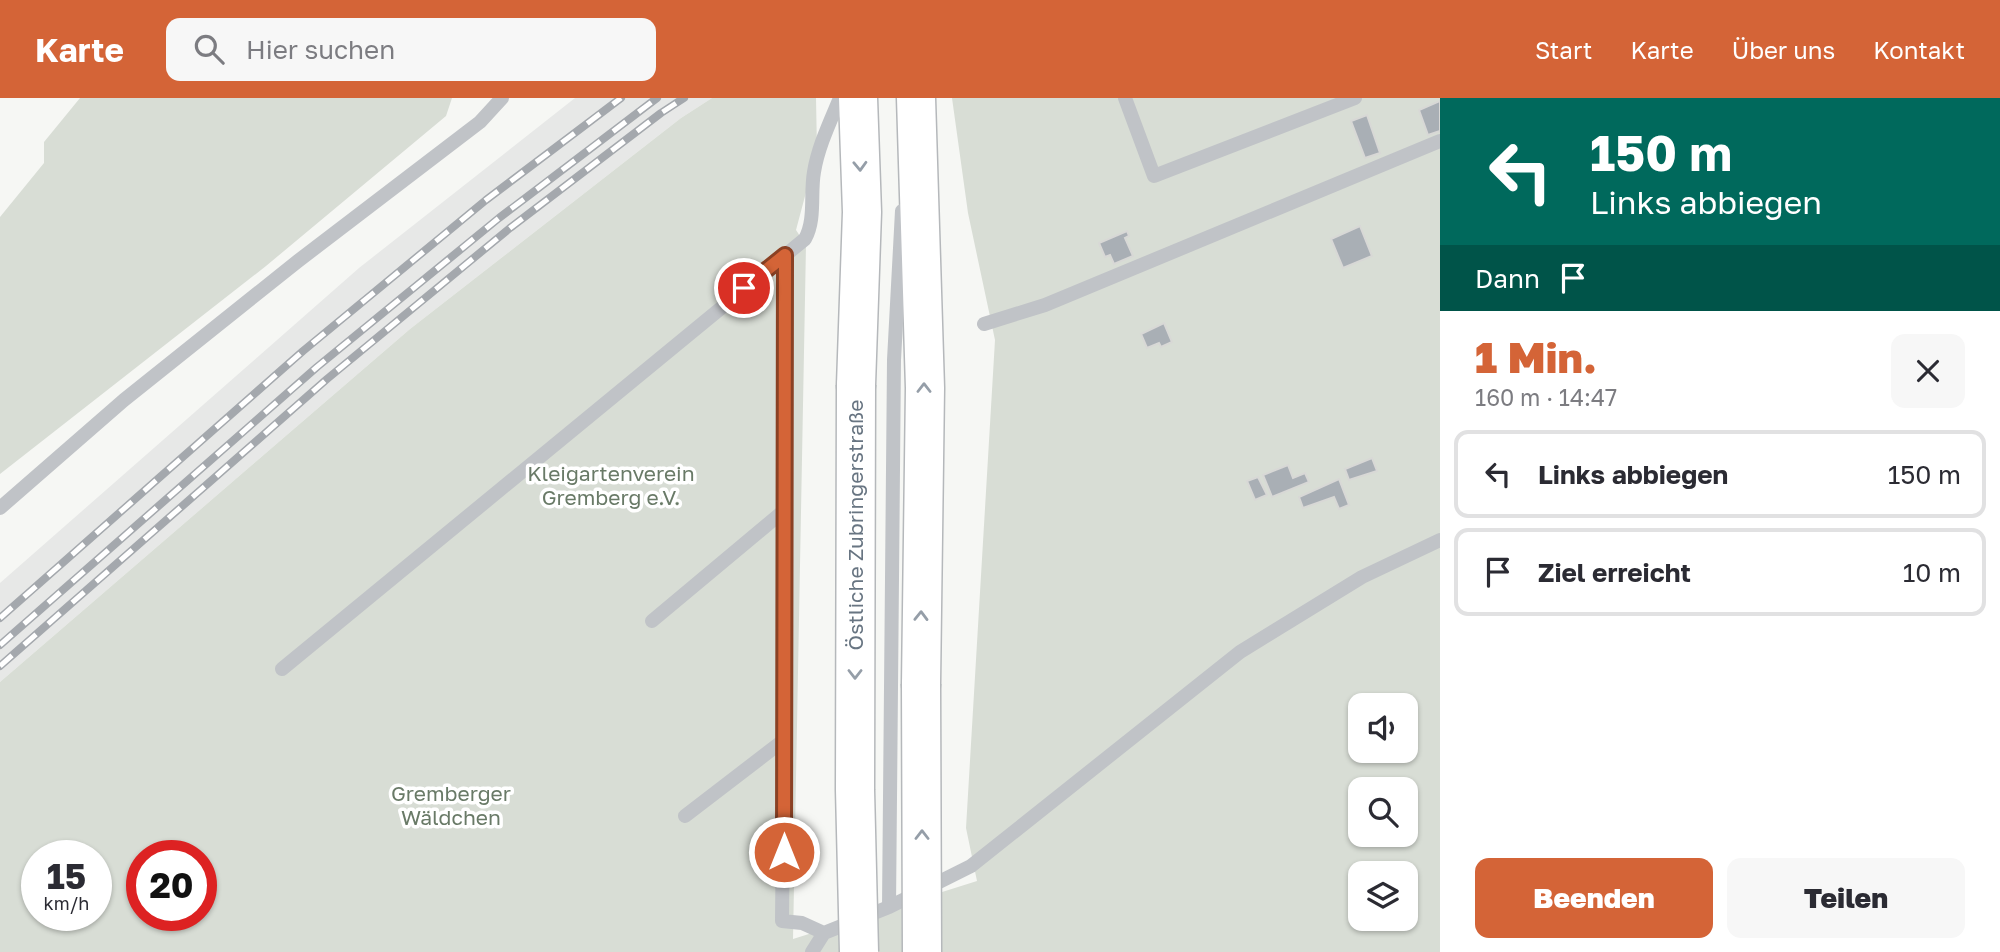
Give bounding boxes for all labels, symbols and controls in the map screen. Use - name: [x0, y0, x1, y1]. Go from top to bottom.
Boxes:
- search box: [166, 18, 656, 81]
- text: Karte: [35, 30, 124, 69]
- icon: search: [190, 30, 228, 68]
- text: Hier suchen: [246, 34, 395, 65]
- text: Start: [1535, 35, 1592, 64]
- text: Karte: [1630, 35, 1694, 64]
- text: Über uns: [1732, 35, 1835, 64]
- text: Kontakt: [1873, 35, 1965, 64]
- text: 150 m: [1590, 123, 1732, 182]
- icon: left: [1475, 126, 1566, 217]
- one-way arrow: [852, 161, 868, 172]
- text: Links abbiegen: [1590, 183, 1822, 221]
- pin: [714, 258, 774, 318]
- icon: arrive: [1554, 259, 1592, 297]
- text: Dann: [1475, 263, 1540, 294]
- icon: arrive: [725, 269, 763, 307]
- text: 1 Min.: [1475, 332, 1597, 382]
- button: close: [1891, 334, 1965, 408]
- one-way arrow: [917, 382, 932, 393]
- text: 160 m · 14:47: [1475, 383, 1617, 411]
- street label: Östliche Zubringerstraße: [842, 400, 868, 650]
- icon: left: [1479, 455, 1517, 493]
- text: Links abbiegen: [1538, 459, 1728, 490]
- text: 150 m: [1888, 459, 1961, 490]
- park label: Kleigartenverein Gremberg e.V.: [527, 460, 695, 510]
- icon: arrive: [1479, 553, 1517, 591]
- text: Ziel erreicht: [1538, 557, 1691, 588]
- text: 10 m: [1903, 557, 1961, 588]
- one-way arrow: [914, 610, 929, 621]
- one-way arrow: [847, 669, 863, 679]
- map controls: [1348, 693, 1418, 931]
- button: sound: [1348, 693, 1418, 763]
- button: search: [1348, 777, 1418, 847]
- park label: Gremberger Wäldchen: [391, 780, 511, 830]
- position arrow: [747, 815, 821, 889]
- one-way arrow: [914, 829, 930, 840]
- speed limit sign: 20: [126, 840, 217, 931]
- text: 15: [47, 855, 86, 897]
- button: Beenden: [1475, 858, 1713, 938]
- button: Teilen: [1727, 858, 1965, 938]
- button: layers: [1348, 861, 1418, 931]
- text: km/h: [44, 892, 89, 914]

